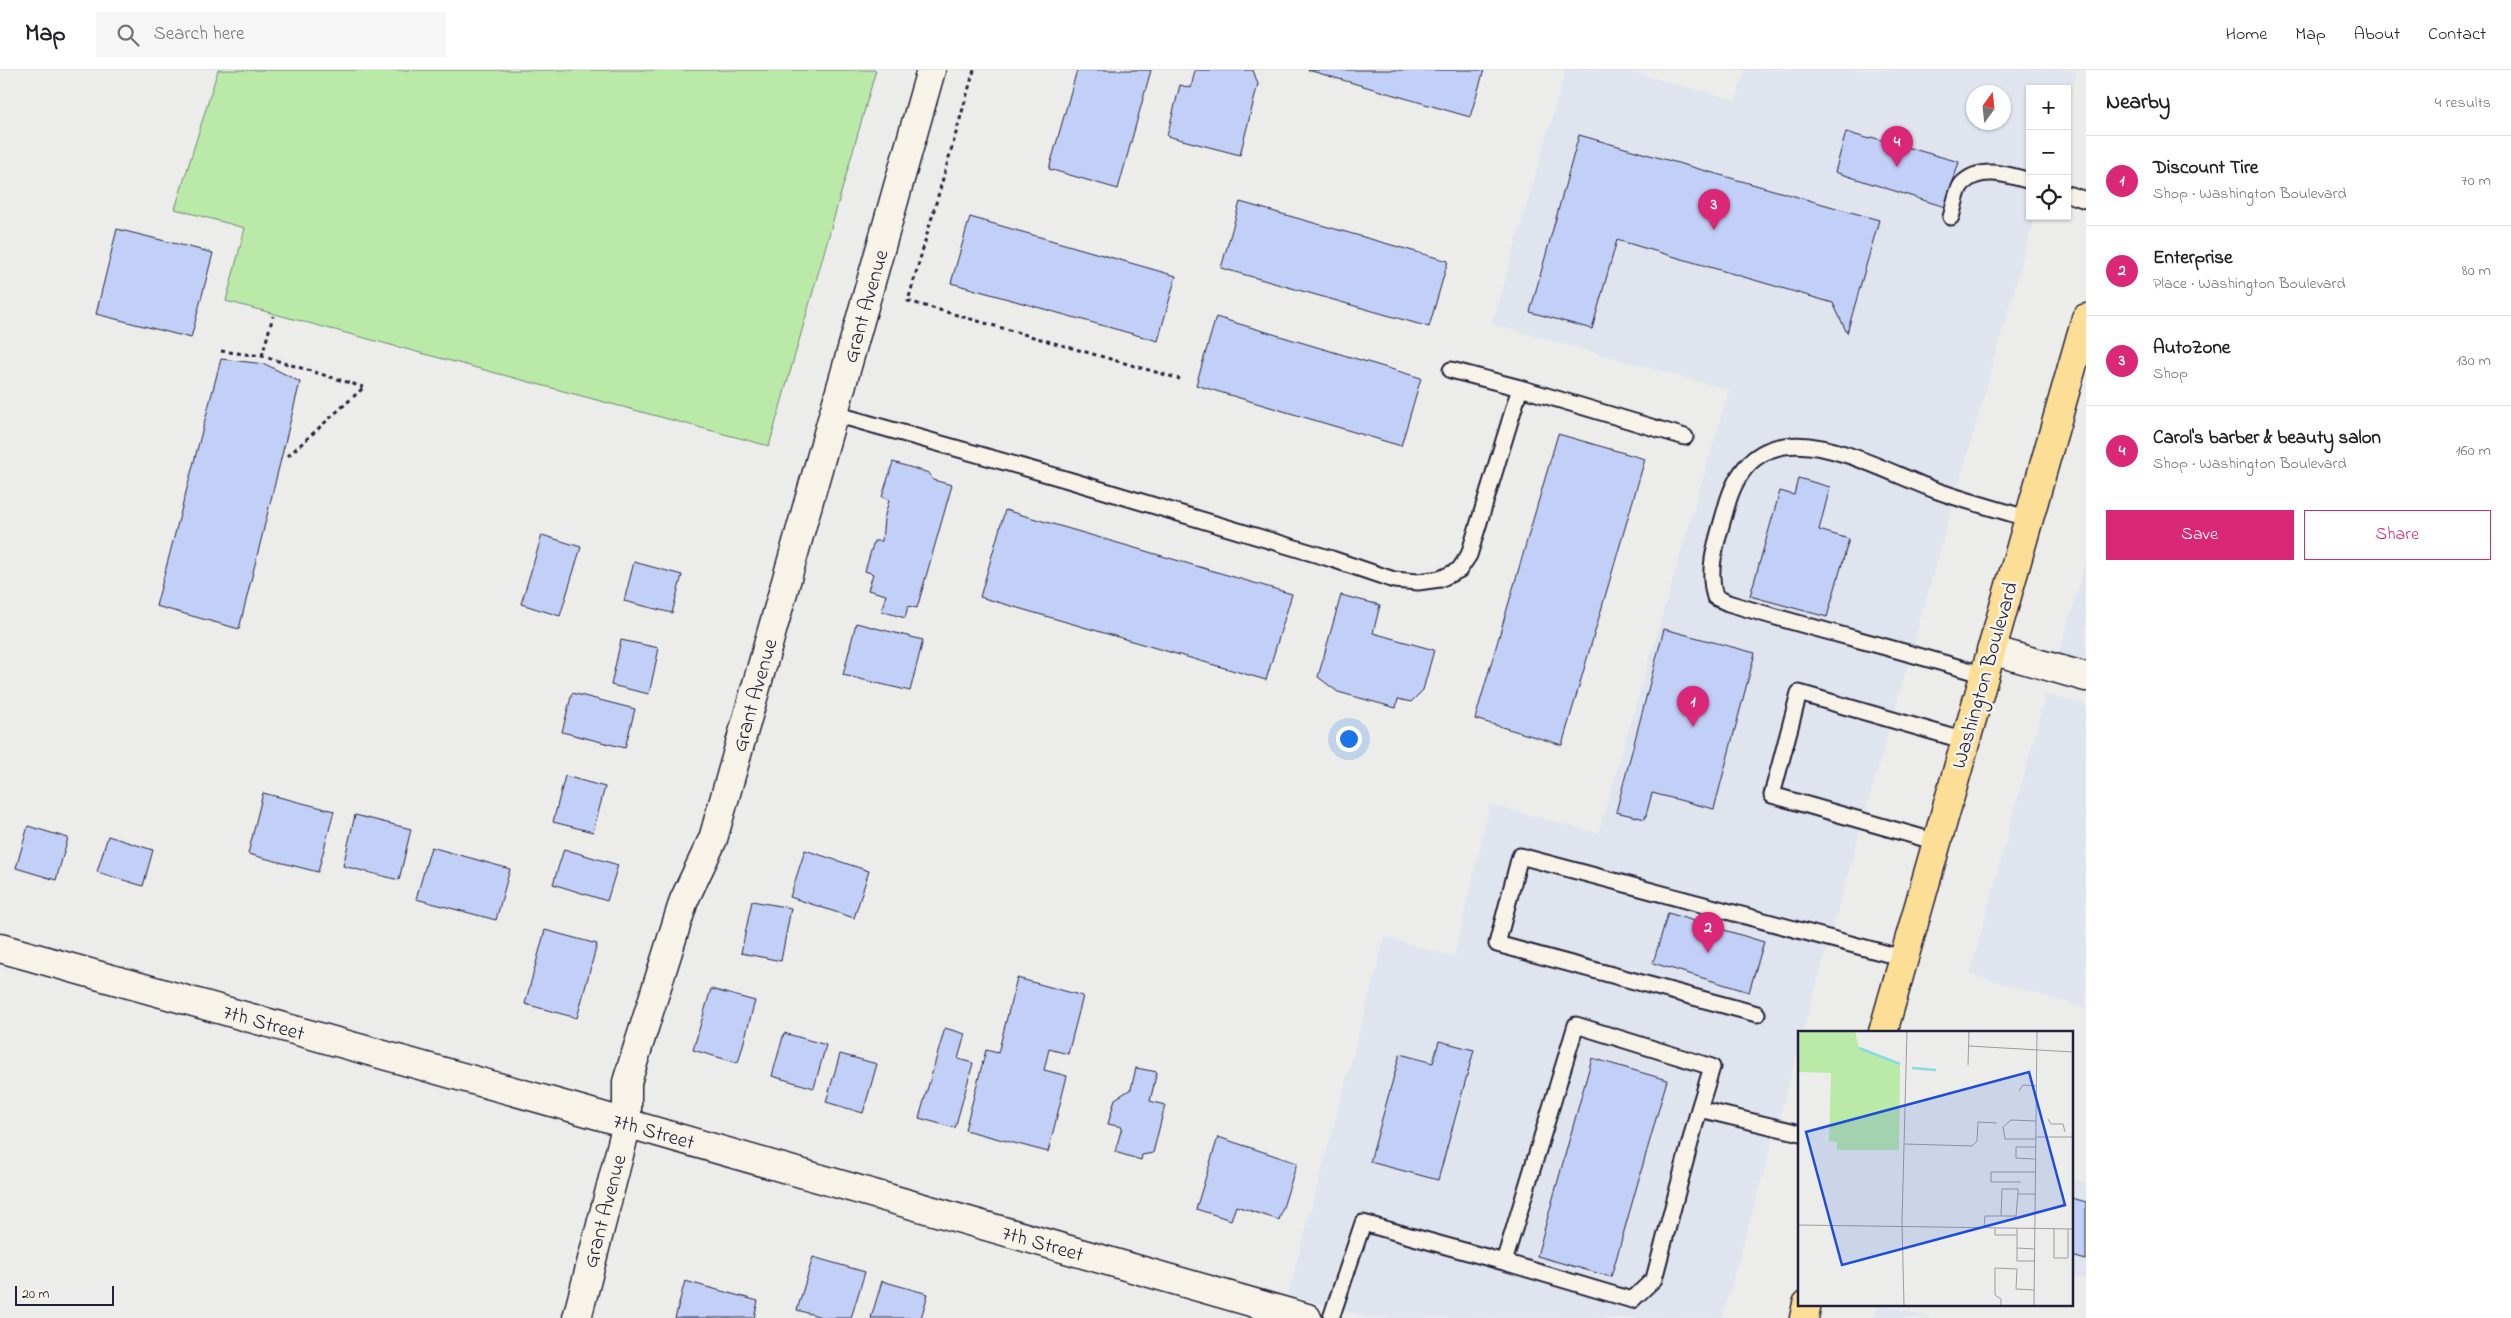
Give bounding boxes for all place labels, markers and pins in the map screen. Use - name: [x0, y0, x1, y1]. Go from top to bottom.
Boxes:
- pin: 4: [1881, 126, 1913, 167]
- pin: 3: [1698, 189, 1730, 230]
- pin: 1: [1677, 686, 1709, 727]
- pin: 2: [1692, 912, 1724, 953]

